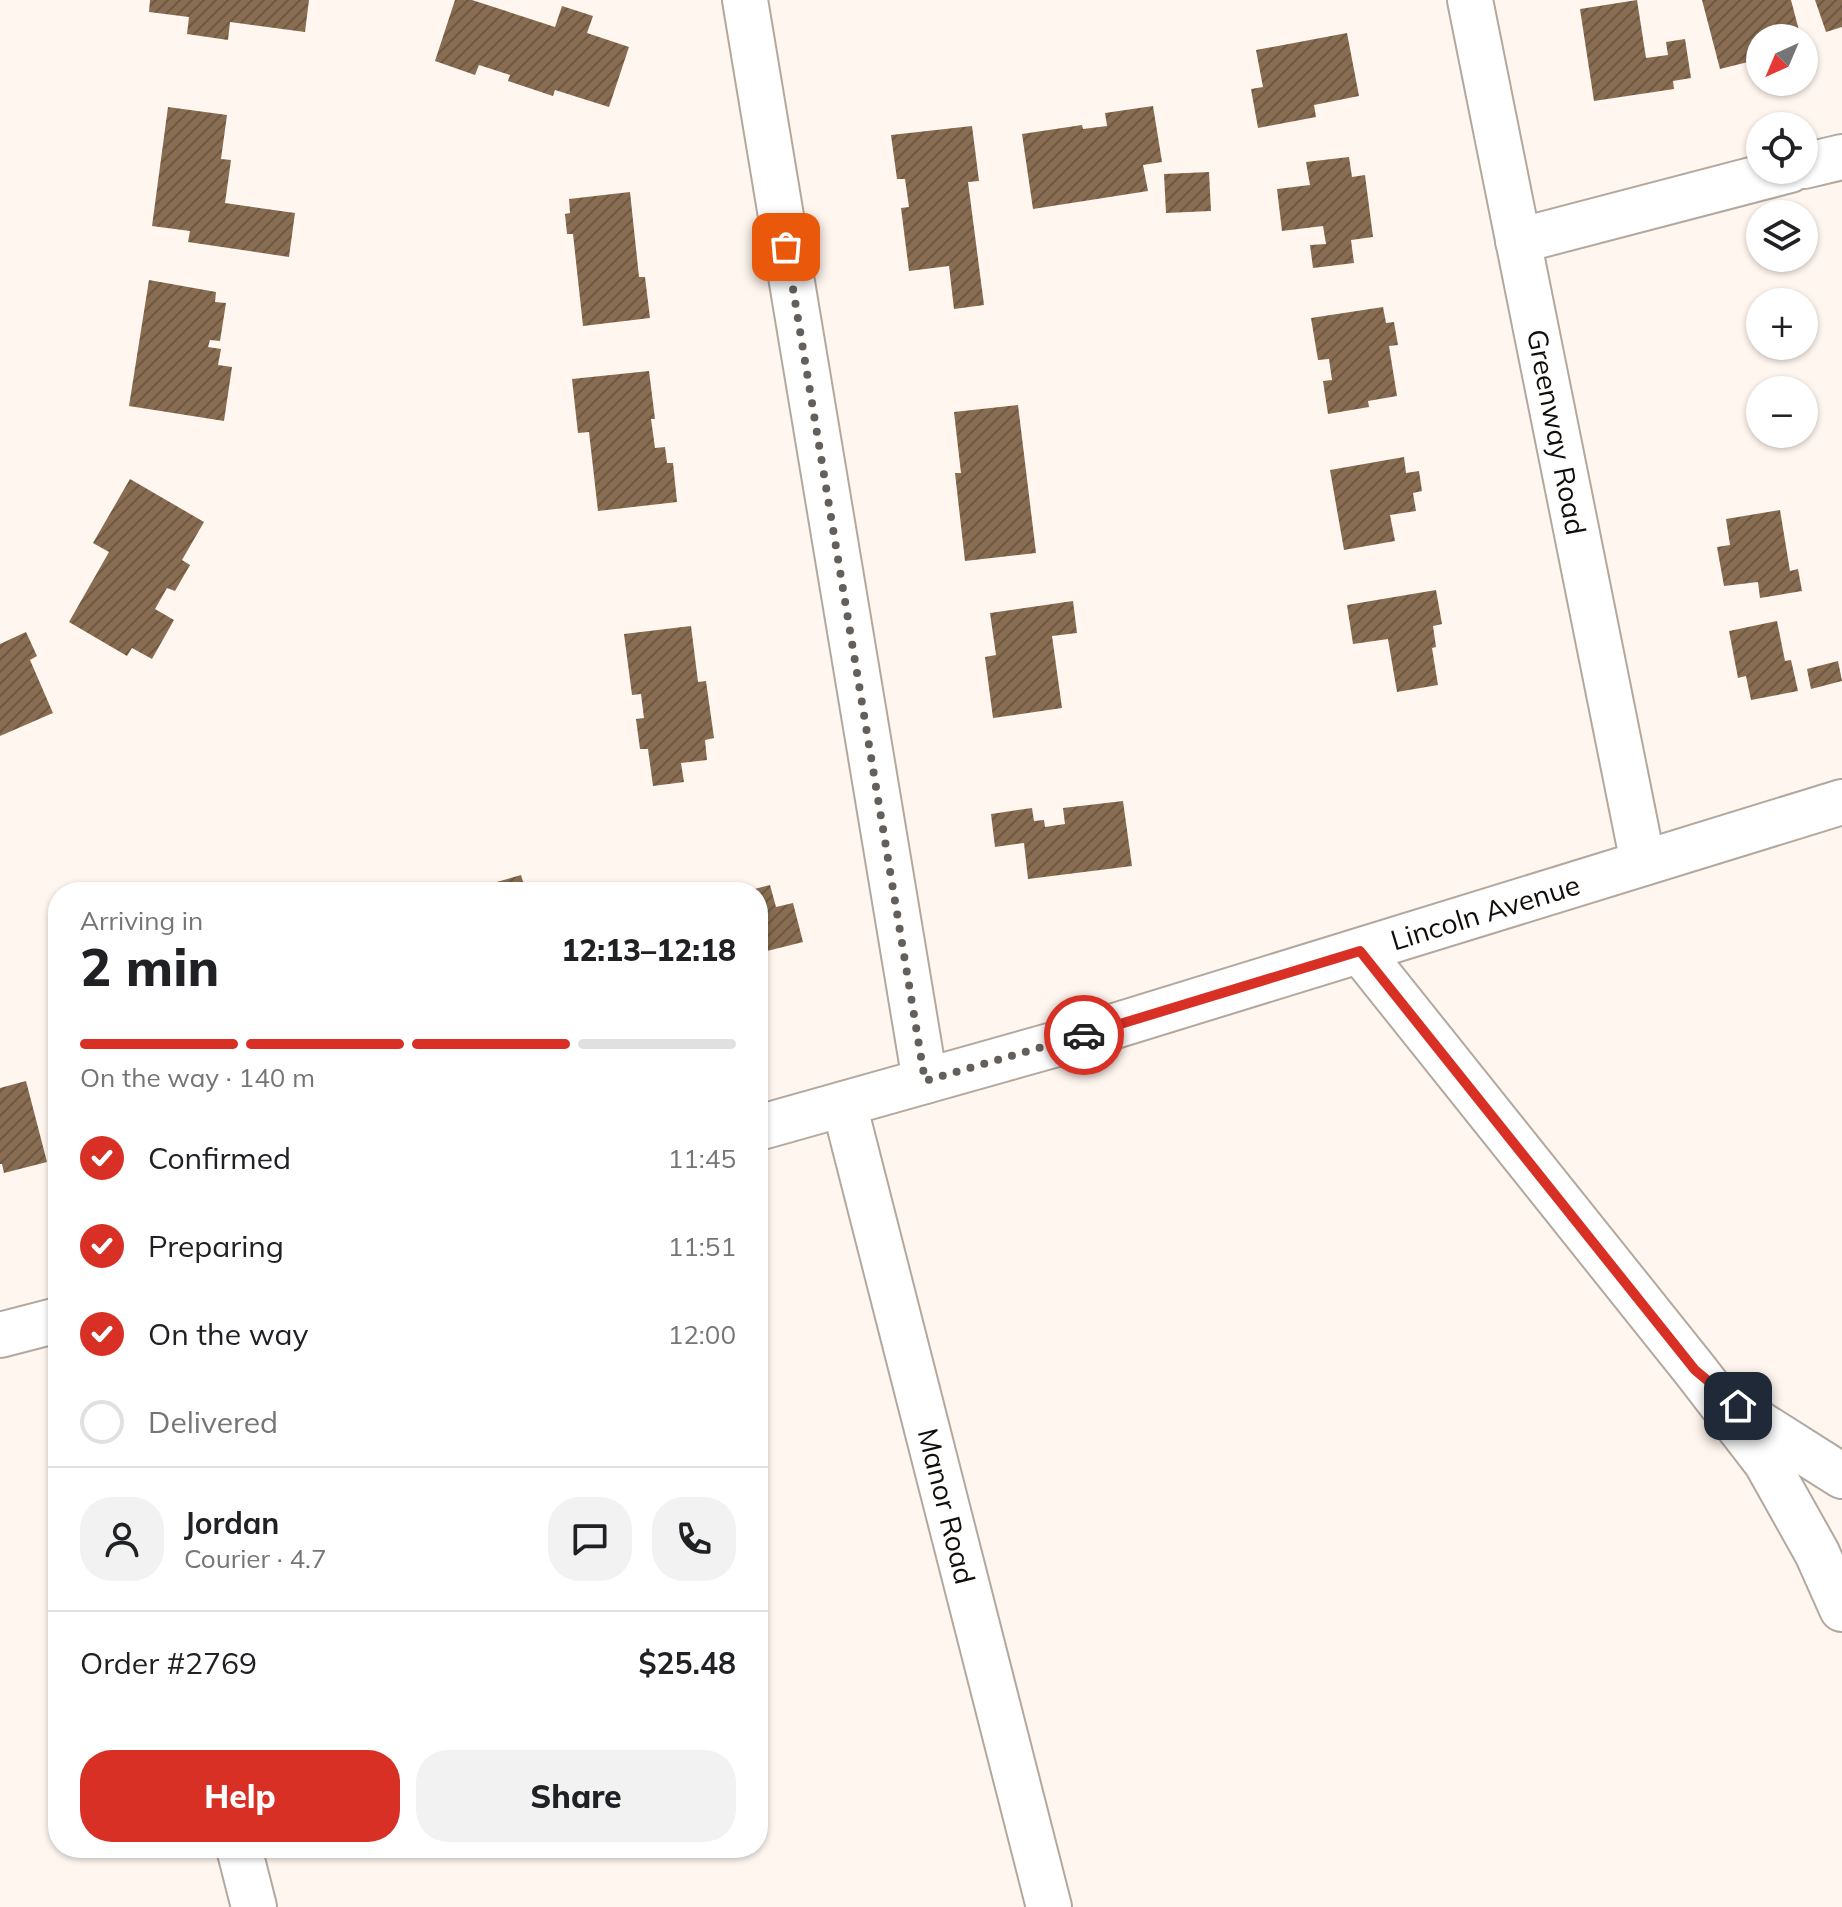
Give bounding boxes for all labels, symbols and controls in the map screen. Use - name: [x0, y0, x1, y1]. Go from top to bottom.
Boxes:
- north arrow: [1746, 24, 1818, 96]
- map controls: [1746, 24, 1818, 448]
- button: locate: [1746, 112, 1818, 184]
- button: layers: [1746, 200, 1818, 272]
- pin: [752, 213, 820, 281]
- icon: bag: [764, 225, 808, 269]
- button: +: [1746, 288, 1818, 360]
- street label: Greenway Road: [1520, 326, 1594, 538]
- button: −: [1746, 376, 1818, 448]
- street label: Lincoln Avenue: [1386, 867, 1584, 957]
- text: Arriving in: [80, 904, 203, 937]
- text: 12:13–12:18: [561, 931, 736, 969]
- text: 2 min: [80, 934, 219, 999]
- courier: [1044, 995, 1124, 1075]
- icon: car: [1062, 1013, 1106, 1057]
- text: On the way · 140 m: [80, 1061, 315, 1094]
- icon: check: [80, 1136, 124, 1180]
- text: Confirmed: [148, 1139, 291, 1177]
- text: 11:45: [668, 1142, 736, 1175]
- icon: check: [80, 1224, 124, 1268]
- text: Preparing: [148, 1227, 284, 1265]
- text: 11:51: [668, 1230, 736, 1263]
- icon: check: [80, 1312, 124, 1356]
- text: On the way: [148, 1315, 308, 1353]
- text: 12:00: [668, 1318, 736, 1351]
- pin: [1704, 1372, 1772, 1440]
- icon: home: [1716, 1384, 1760, 1428]
- text: Delivered: [148, 1403, 278, 1441]
- street label: Manor Road: [911, 1424, 983, 1588]
- button: person: [80, 1497, 164, 1581]
- button: chat: [548, 1497, 632, 1581]
- button: phone: [652, 1497, 736, 1581]
- text: Jordan: [184, 1504, 279, 1542]
- text: Courier · 4.7: [184, 1542, 327, 1575]
- text: Order #2769: [80, 1644, 257, 1682]
- text: $25.48: [639, 1644, 736, 1682]
- button: Help: [80, 1750, 400, 1842]
- button: Share: [416, 1750, 736, 1842]

